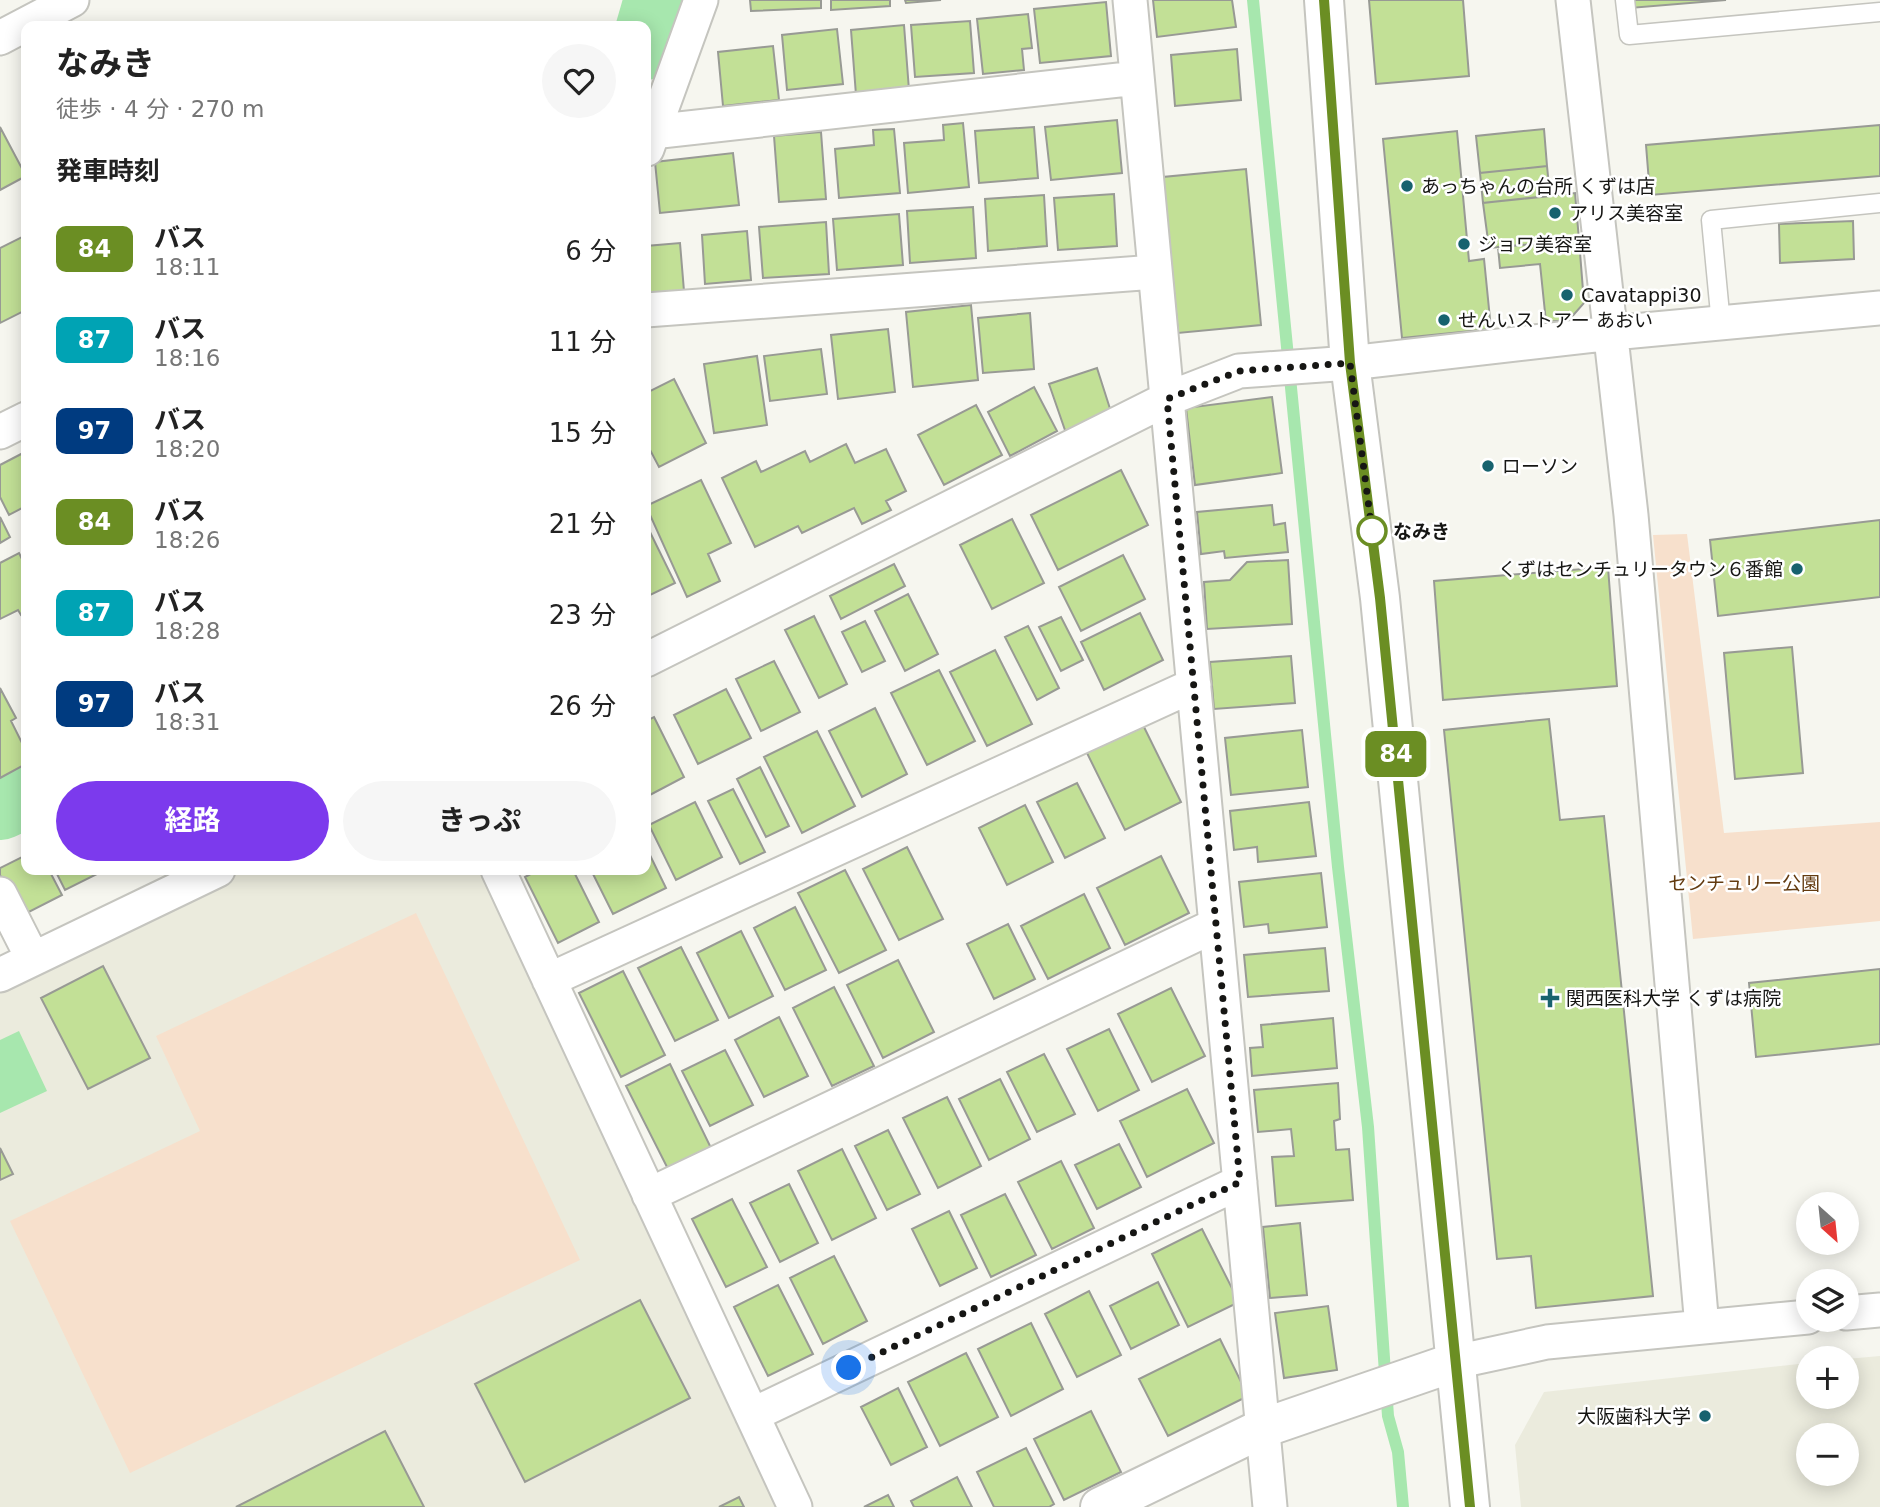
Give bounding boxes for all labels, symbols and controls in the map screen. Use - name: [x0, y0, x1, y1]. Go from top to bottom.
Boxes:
- text: なみき: [56, 44, 155, 83]
- button: heart: [542, 44, 616, 118]
- text: 徒歩 · 4 分 · 270 m: [56, 96, 264, 122]
- text: 発車時刻: [56, 156, 160, 186]
- place label: あっちゃんの台所 くずは店: [1421, 175, 1655, 197]
- marker: あっちゃんの台所 くずは店: [1399, 178, 1415, 194]
- place label: アリス美容室: [1569, 202, 1683, 224]
- marker: アリス美容室: [1547, 205, 1563, 221]
- text: バス: [154, 223, 206, 253]
- place label: ジョワ美容室: [1478, 233, 1592, 255]
- text: 84: [78, 235, 111, 263]
- text: 6 分: [565, 236, 616, 266]
- marker: ジョワ美容室: [1456, 236, 1472, 252]
- text: 18:11: [154, 254, 220, 280]
- place label: Cavatappi30: [1581, 284, 1701, 306]
- marker: Cavatappi30: [1559, 287, 1575, 303]
- place label: せんいストアー あおい: [1458, 309, 1653, 331]
- marker: せんいストアー あおい: [1436, 312, 1452, 328]
- text: バス: [154, 314, 206, 344]
- text: 87: [78, 326, 111, 354]
- text: 11 分: [549, 327, 616, 357]
- text: 18:16: [154, 345, 220, 371]
- text: バス: [154, 405, 206, 435]
- text: 97: [78, 417, 111, 445]
- text: 15 分: [549, 418, 616, 448]
- text: 18:20: [154, 436, 220, 462]
- place label: ローソン: [1502, 455, 1578, 477]
- marker: ローソン: [1480, 458, 1496, 474]
- text: バス: [154, 496, 206, 526]
- text: 84: [78, 508, 111, 536]
- text: 21 分: [549, 509, 616, 539]
- marker: なみき: [1357, 516, 1387, 546]
- place label: なみき: [1393, 520, 1450, 542]
- text: 18:26: [154, 527, 220, 553]
- place label: くずはセンチュリータウン６番館: [1498, 558, 1783, 580]
- marker: くずはセンチュリータウン６番館: [1789, 561, 1805, 577]
- text: バス: [154, 587, 206, 617]
- text: 87: [78, 599, 111, 627]
- text: 23 分: [549, 600, 616, 630]
- text: 18:28: [154, 618, 220, 644]
- text: バス: [154, 678, 206, 708]
- text: 97: [78, 690, 111, 718]
- text: 26 分: [549, 691, 616, 721]
- text: 18:31: [154, 709, 220, 735]
- line badge: 84: [1364, 731, 1428, 777]
- text: 84: [1379, 740, 1413, 768]
- button: 経路: [56, 781, 329, 861]
- button: きっぷ: [343, 781, 616, 861]
- park label: センチュリー公園: [1668, 872, 1820, 894]
- place label: 関西医科大学 くずは病院: [1566, 987, 1781, 1009]
- marker: 関西医科大学 くずは病院: [1540, 988, 1560, 1008]
- north arrow: [1796, 1192, 1858, 1255]
- map controls: [1796, 1192, 1859, 1486]
- button: layers: [1796, 1269, 1859, 1332]
- button: +: [1796, 1346, 1859, 1409]
- your location: [831, 1350, 866, 1385]
- place label: 大阪歯科大学: [1577, 1405, 1691, 1427]
- marker: 大阪歯科大学: [1697, 1408, 1713, 1424]
- button: −: [1796, 1423, 1859, 1486]

